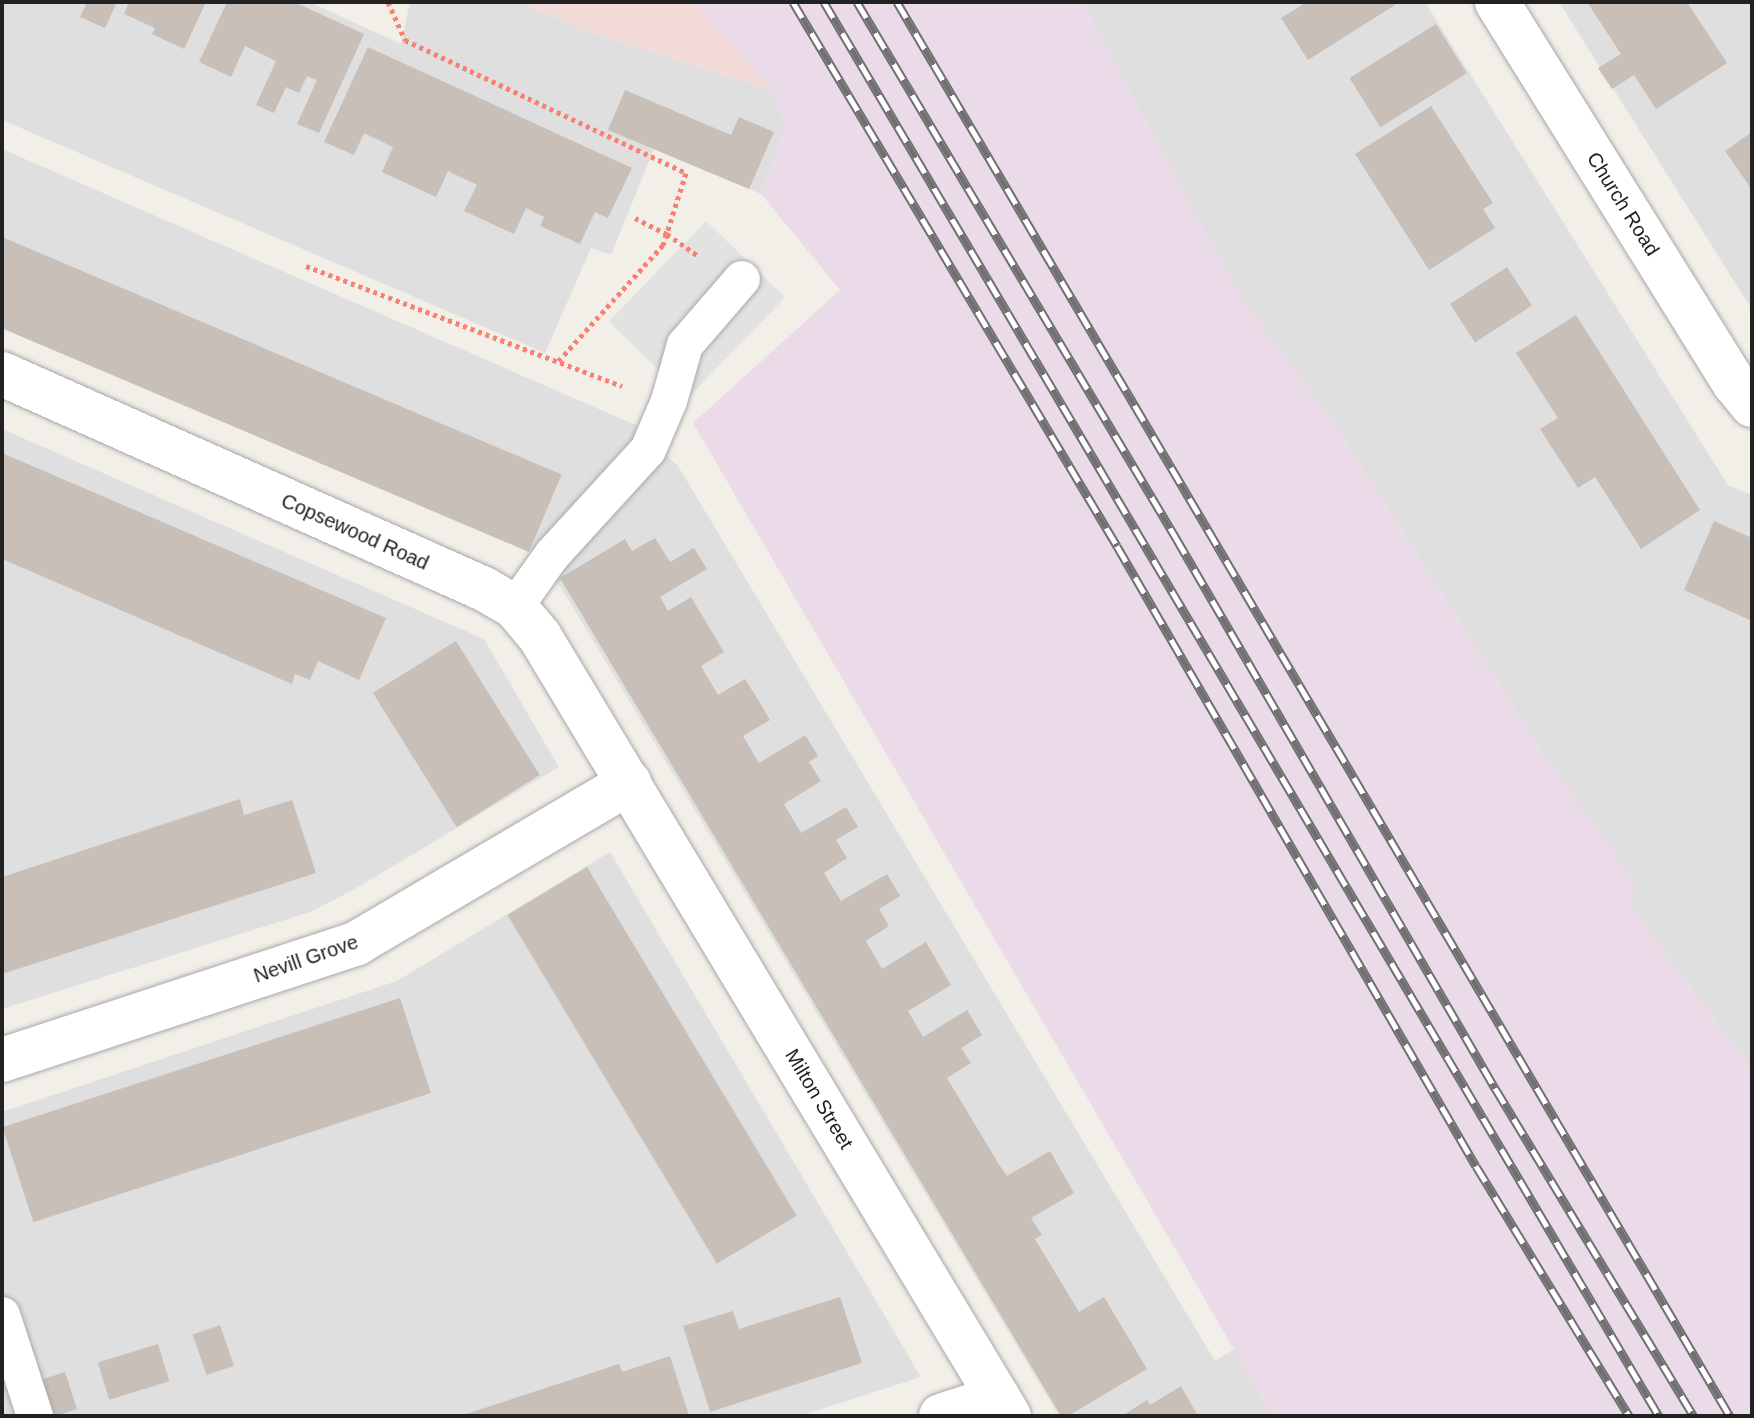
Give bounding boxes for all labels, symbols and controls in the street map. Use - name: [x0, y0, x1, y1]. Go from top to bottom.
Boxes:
- street label: Church Road: [1582, 148, 1664, 260]
- street label: Copsewood Road: [277, 489, 433, 575]
- street label: Nevill Grove: [251, 930, 361, 988]
- street label: Milton Street: [780, 1045, 858, 1153]

